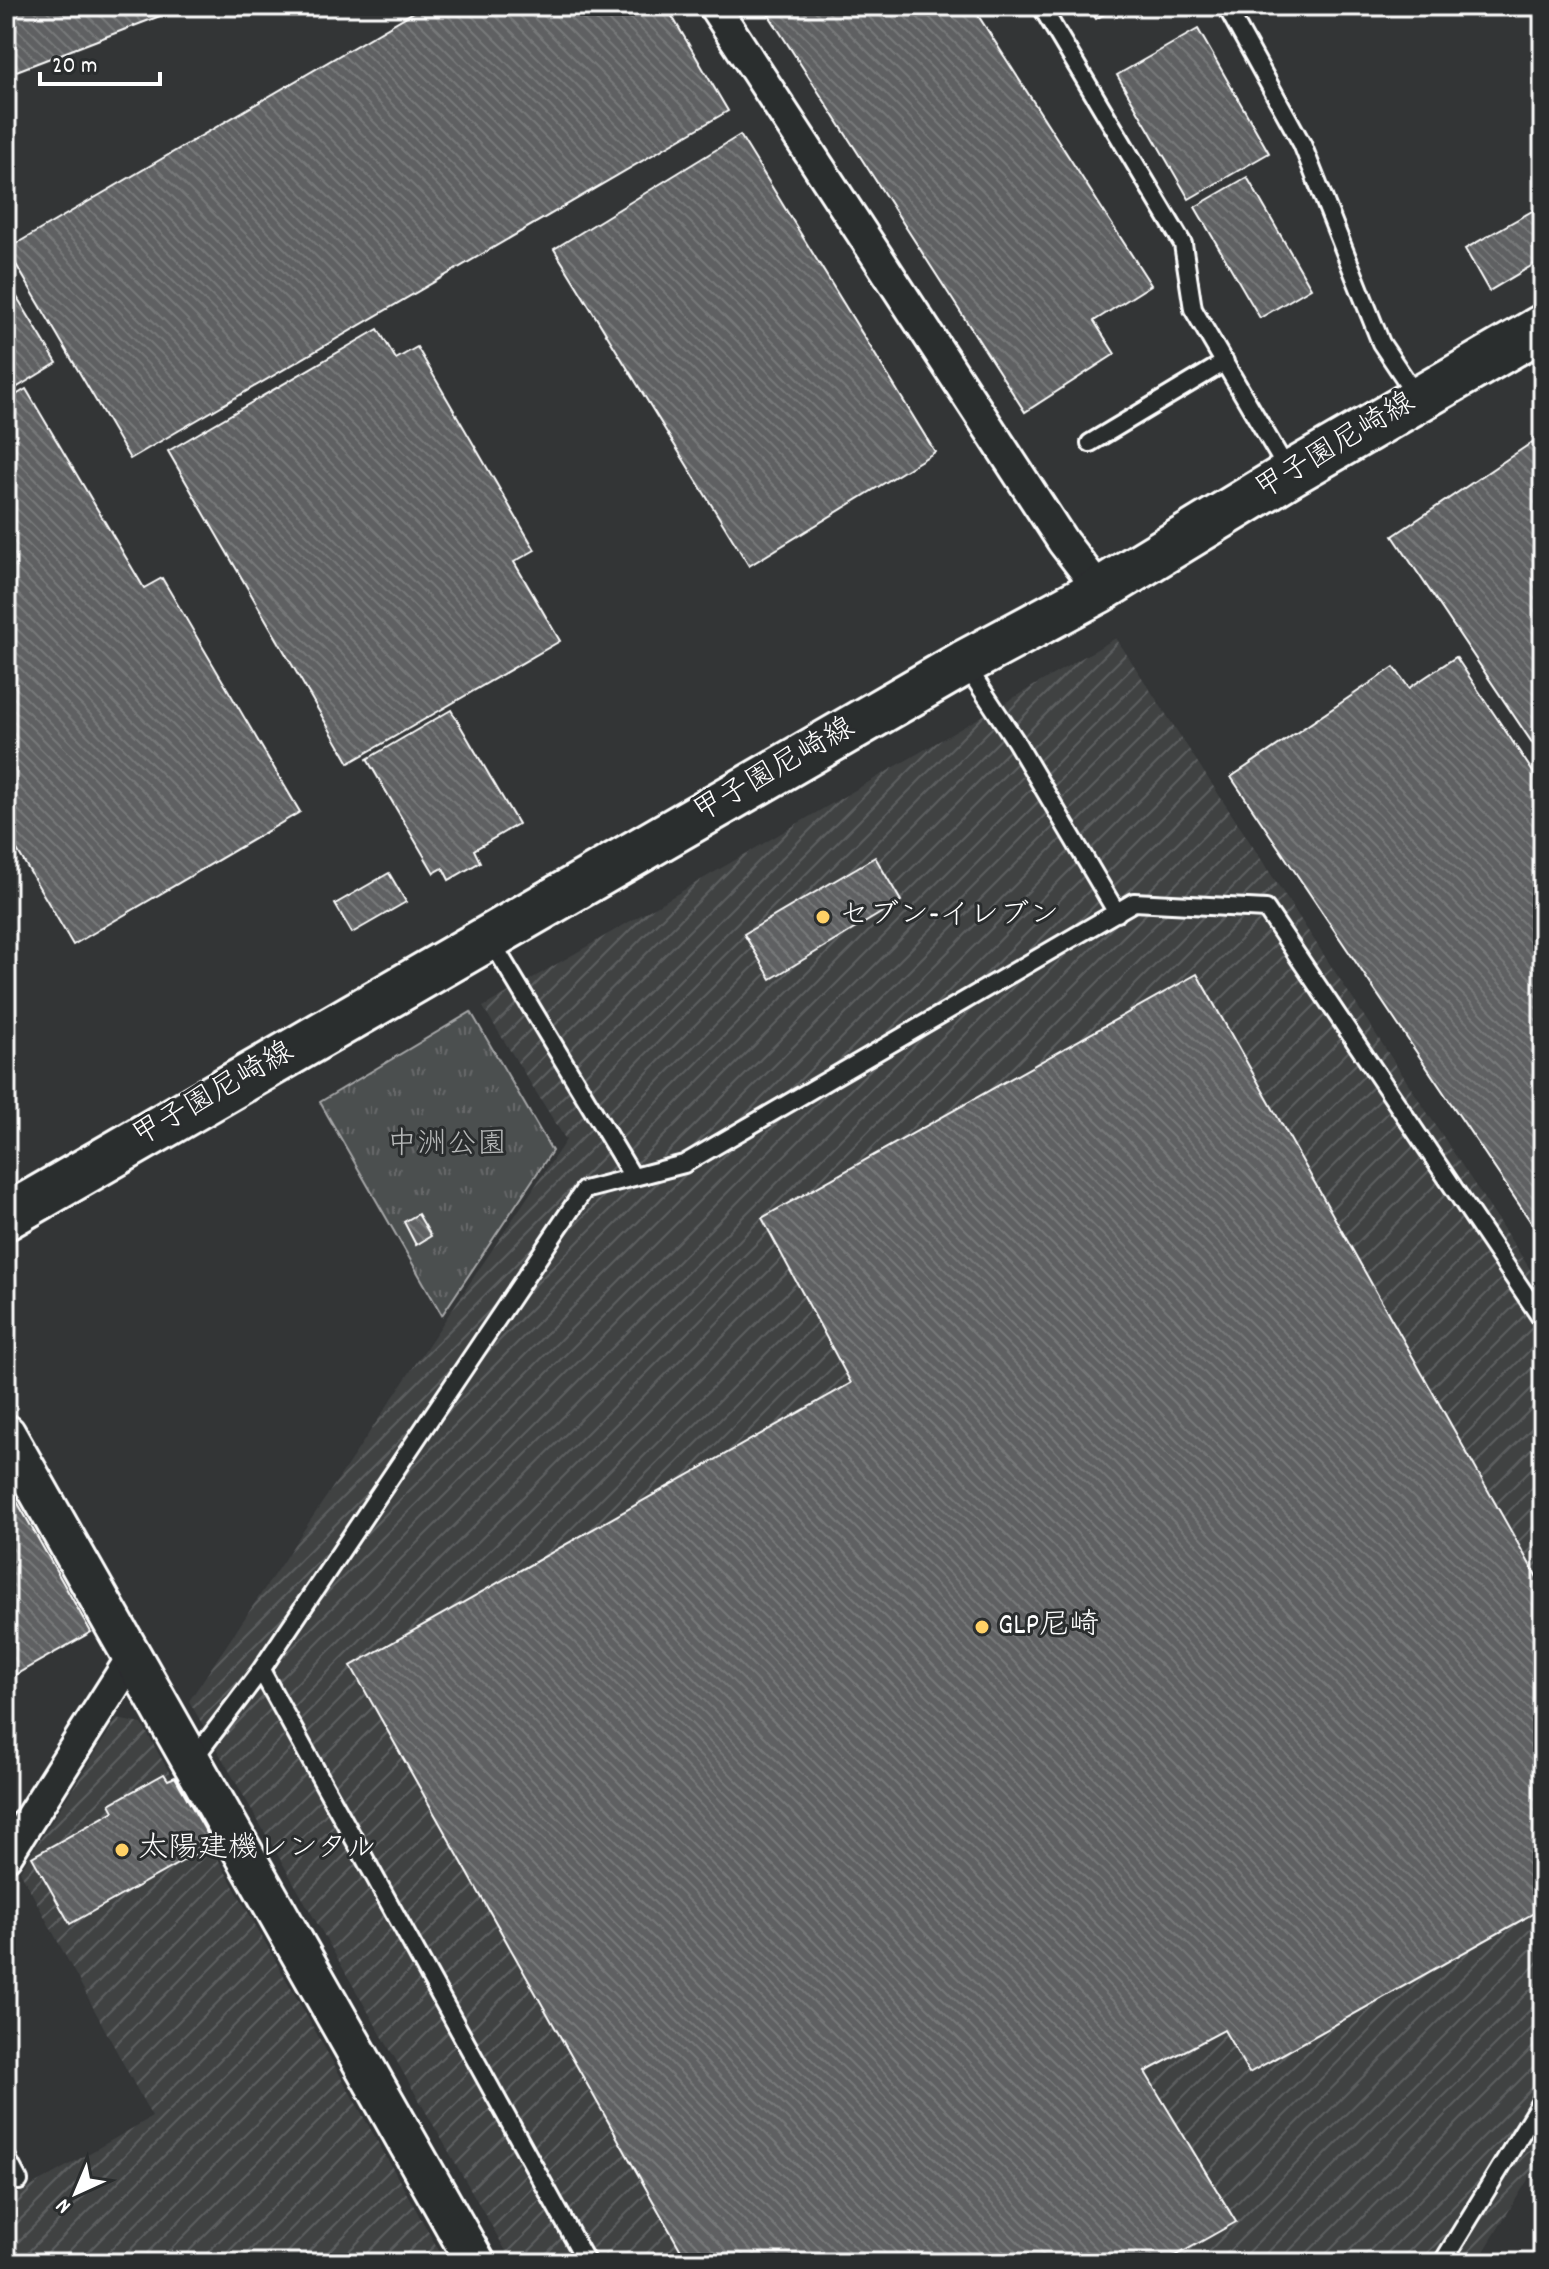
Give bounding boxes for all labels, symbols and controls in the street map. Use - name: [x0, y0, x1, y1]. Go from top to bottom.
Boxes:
- scale bar: [40, 36, 160, 86]
- text: 20 m: [52, 50, 98, 84]
- street label: 甲子園尼崎線: [1248, 383, 1424, 513]
- street label: 甲子園尼崎線: [686, 708, 864, 836]
- place label: セブン-イレブン: [839, 896, 1059, 939]
- marker: セブン-イレブン: [814, 908, 832, 926]
- street label: 甲子園尼崎線: [125, 1032, 303, 1160]
- park label: 中洲公園: [387, 1125, 507, 1168]
- place label: GLP尼崎: [998, 1606, 1099, 1649]
- marker: GLP尼崎: [973, 1618, 991, 1636]
- place label: 太陽建機レンタル: [138, 1829, 376, 1872]
- marker: 太陽建機レンタル: [113, 1841, 131, 1859]
- north arrow: [36, 2153, 116, 2233]
- text: N: [50, 2190, 79, 2220]

